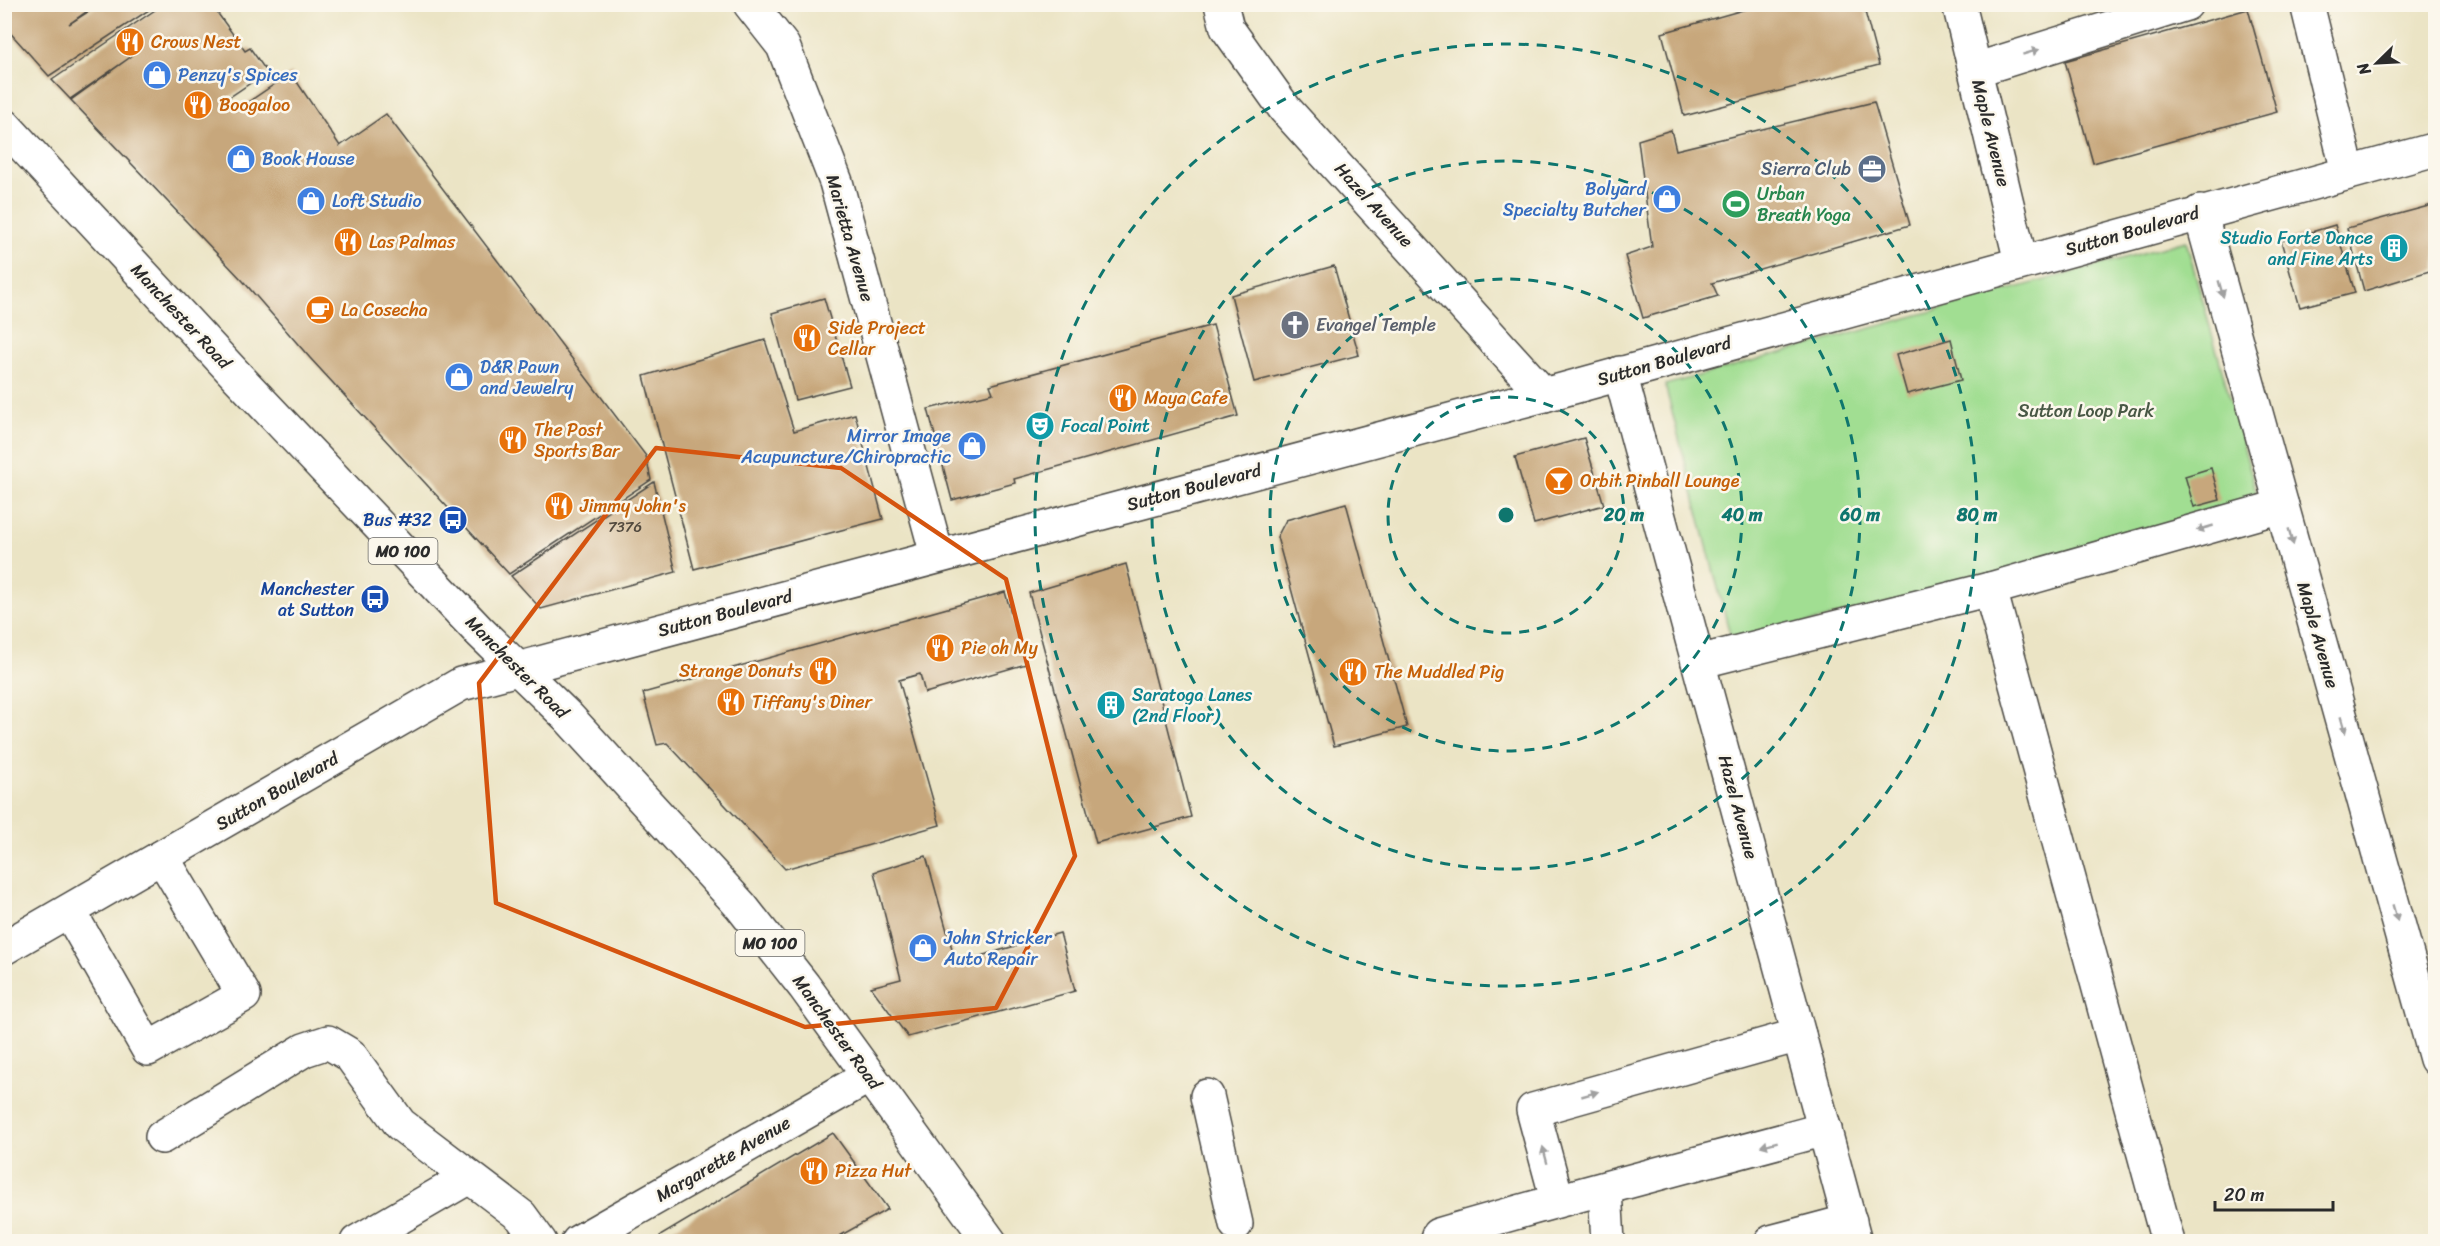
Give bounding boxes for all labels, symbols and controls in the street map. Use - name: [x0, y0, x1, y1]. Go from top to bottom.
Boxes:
- restaurant icon: Crows Nest: [114, 26, 146, 58]
- place label: Crows Nest: [151, 26, 241, 58]
- north arrow: [2347, 33, 2407, 93]
- one-way arrow: [2022, 47, 2040, 57]
- text: N: [2348, 57, 2380, 81]
- shop icon: Penzy's Spices: [141, 59, 173, 91]
- place label: Penzy's Spices: [178, 59, 298, 91]
- street label: Maple Avenue: [1962, 76, 2020, 190]
- restaurant icon: Boogaloo: [182, 89, 214, 121]
- place label: Boogaloo: [219, 89, 290, 121]
- shop icon: Book House: [225, 143, 257, 175]
- place label: Book House: [262, 143, 355, 175]
- place label: Sierra Club: [1761, 153, 1851, 185]
- office icon: Sierra Club: [1856, 153, 1888, 185]
- street label: Hazel Avenue: [1326, 155, 1422, 255]
- street label: Marietta Avenue: [817, 170, 883, 306]
- place label: Bolyard Specialty Butcher: [1503, 173, 1648, 226]
- place label: Urban Breath Yoga: [1757, 178, 1851, 231]
- shop icon: Bolyard Specialty Butcher: [1651, 183, 1683, 215]
- shop icon: Loft Studio: [295, 185, 327, 217]
- place label: Loft Studio: [332, 185, 422, 217]
- sports icon: Urban Breath Yoga: [1720, 188, 1752, 220]
- street label: Sutton Boulevard: [2061, 196, 2204, 265]
- place label: Studio Forte Dance and Fine Arts: [2220, 222, 2374, 275]
- restaurant icon: Las Palmas: [332, 226, 364, 258]
- place label: Las Palmas: [369, 226, 456, 258]
- building icon: Studio Forte Dance and Fine Arts: [2378, 232, 2410, 264]
- street label: Manchester Road: [123, 255, 240, 378]
- one-way arrow: [2217, 280, 2227, 298]
- cafe icon: La Cosecha: [304, 294, 336, 326]
- place label: La Cosecha: [341, 294, 428, 326]
- church icon: Evangel Temple: [1279, 309, 1311, 341]
- place label: Evangel Temple: [1316, 309, 1436, 341]
- place label: Side Project Cellar: [828, 312, 926, 365]
- restaurant icon: Side Project Cellar: [791, 322, 823, 354]
- street label: Sutton Boulevard: [1593, 326, 1736, 395]
- place label: D&R Pawn and Jewelry: [480, 351, 574, 404]
- shop icon: D&R Pawn and Jewelry: [443, 361, 475, 393]
- restaurant icon: Maya Cafe: [1107, 382, 1139, 414]
- place label: Maya Cafe: [1144, 382, 1228, 414]
- park label: Sutton Loop Park: [2018, 395, 2155, 427]
- theatre icon: Focal Point: [1024, 410, 1056, 442]
- place label: Focal Point: [1061, 410, 1150, 442]
- place label: The Post Sports Bar: [534, 414, 621, 467]
- place label: Mirror Image Acupuncture/Chiropractic: [740, 420, 951, 473]
- restaurant icon: The Post Sports Bar: [497, 424, 529, 456]
- shop icon: Mirror Image Acupuncture/Chiropractic: [956, 430, 988, 462]
- street label: Sutton Boulevard: [1123, 453, 1266, 520]
- bar icon: Orbit Pinball Lounge: [1543, 465, 1575, 497]
- place label: Orbit Pinball Lounge: [1580, 465, 1740, 497]
- restaurant icon: Jimmy John's: [543, 490, 575, 522]
- place label: Jimmy John's: [579, 490, 686, 522]
- text: 20 m: [1603, 499, 1644, 531]
- text: 40 m: [1720, 499, 1763, 531]
- text: 60 m: [1839, 499, 1880, 531]
- text: 80 m: [1956, 499, 1998, 531]
- place label: Bus #32: [363, 504, 432, 536]
- bus stop icon: Bus #32: [437, 504, 469, 536]
- centre of rings: [1496, 505, 1516, 525]
- house number: 7376: [608, 514, 642, 540]
- one-way arrow: [2196, 524, 2214, 533]
- one-way arrow: [2286, 528, 2296, 547]
- road number: MO 100: [368, 538, 438, 564]
- place label: Manchester at Sutton: [261, 573, 356, 626]
- street label: Maple Avenue: [2287, 578, 2349, 692]
- street label: Sutton Boulevard: [654, 579, 797, 646]
- bus stop icon: Manchester at Sutton: [359, 583, 391, 615]
- street label: Manchester Road: [457, 607, 578, 728]
- restaurant icon: Pie oh My: [924, 632, 956, 664]
- place label: Pie oh My: [961, 632, 1039, 664]
- place label: Strange Donuts: [679, 655, 803, 687]
- restaurant icon: Strange Donuts: [807, 655, 839, 687]
- restaurant icon: The Muddled Pig: [1337, 656, 1369, 688]
- place label: The Muddled Pig: [1374, 656, 1504, 688]
- place label: Saratoga Lanes (2nd Floor): [1132, 679, 1253, 732]
- restaurant icon: Tiffany's Diner: [715, 686, 747, 718]
- place label: Tiffany's Diner: [752, 686, 873, 718]
- building icon: Saratoga Lanes (2nd Floor): [1095, 689, 1127, 721]
- one-way arrow: [2339, 716, 2348, 734]
- street label: Sutton Boulevard: [209, 742, 346, 839]
- street label: Hazel Avenue: [1709, 751, 1767, 863]
- one-way arrow: [2391, 904, 2400, 922]
- place label: John Stricker Auto Repair: [943, 922, 1053, 975]
- road number: MO 100: [736, 930, 804, 956]
- shop icon: John Stricker Auto Repair: [907, 932, 939, 964]
- street label: Manchester Road: [784, 967, 891, 1098]
- one-way arrow: [1581, 1089, 1599, 1098]
- street label: Margarette Avenue: [649, 1107, 797, 1211]
- one-way arrow: [1760, 1140, 1778, 1150]
- one-way arrow: [1540, 1146, 1549, 1164]
- restaurant icon: Pizza Hut: [798, 1155, 830, 1187]
- place label: Pizza Hut: [835, 1155, 912, 1187]
- scale bar: [2215, 1174, 2334, 1212]
- text: 20 m: [2224, 1179, 2264, 1211]

